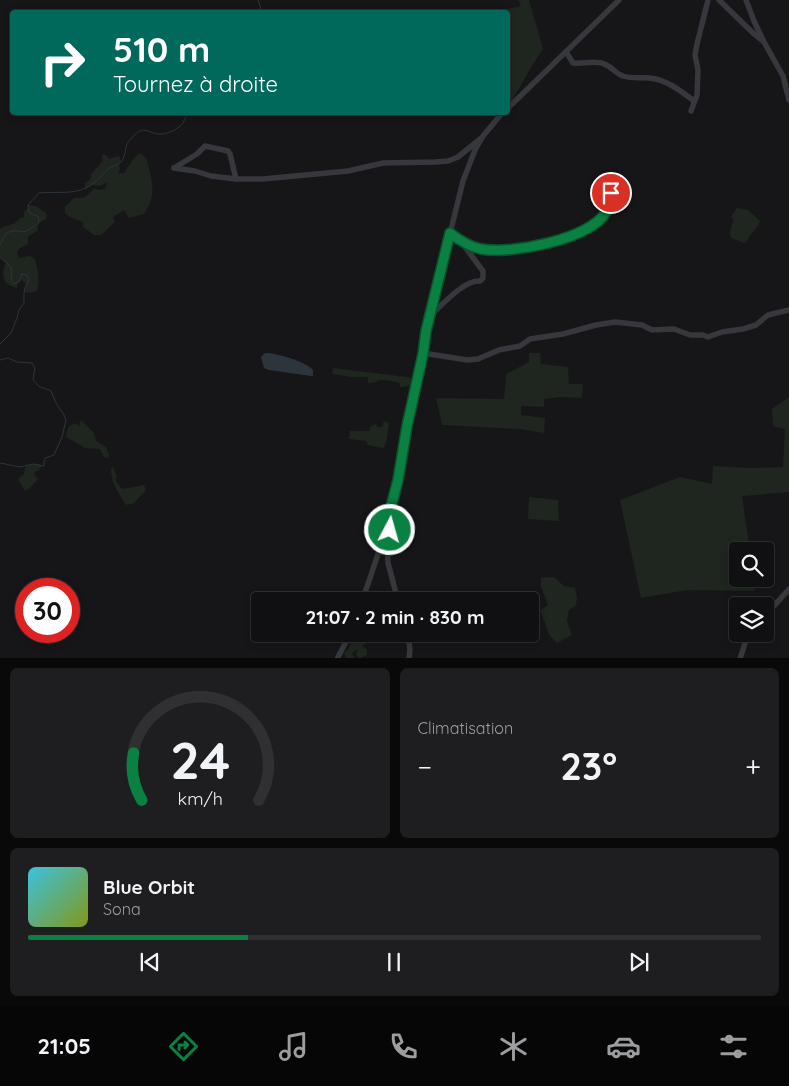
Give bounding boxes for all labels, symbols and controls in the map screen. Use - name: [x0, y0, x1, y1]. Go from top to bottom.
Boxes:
- text: 510 m: [113, 27, 210, 71]
- icon: right: [30, 30, 95, 95]
- text: Tournez à droite: [113, 70, 278, 98]
- pin: [590, 172, 632, 214]
- icon: arrive: [597, 179, 625, 207]
- position arrow: [363, 503, 415, 555]
- map controls: [729, 542, 774, 642]
- button: search: [729, 542, 774, 587]
- speed limit sign: 30: [15, 578, 80, 643]
- button: layers: [729, 597, 774, 642]
- text: 21:07 · 2 min · 830 m: [305, 605, 485, 629]
- text: Climatisation: [418, 718, 513, 738]
- text: 24: [170, 727, 230, 792]
- text: 23°: [560, 742, 617, 790]
- text: −: [418, 749, 432, 784]
- text: +: [745, 749, 761, 784]
- text: km/h: [177, 787, 222, 809]
- text: Blue Orbit: [103, 875, 195, 899]
- text: Sona: [103, 899, 141, 919]
- icon: previous: [136, 948, 164, 976]
- icon: pause: [380, 948, 408, 976]
- icon: next: [625, 948, 653, 976]
- icon: directions: [166, 1029, 201, 1064]
- icon: music: [276, 1029, 311, 1064]
- icon: phone: [386, 1029, 421, 1064]
- icon: climate: [496, 1029, 531, 1064]
- icon: car: [606, 1029, 641, 1064]
- icon: filters: [716, 1029, 751, 1064]
- text: 21:05: [38, 1032, 91, 1060]

